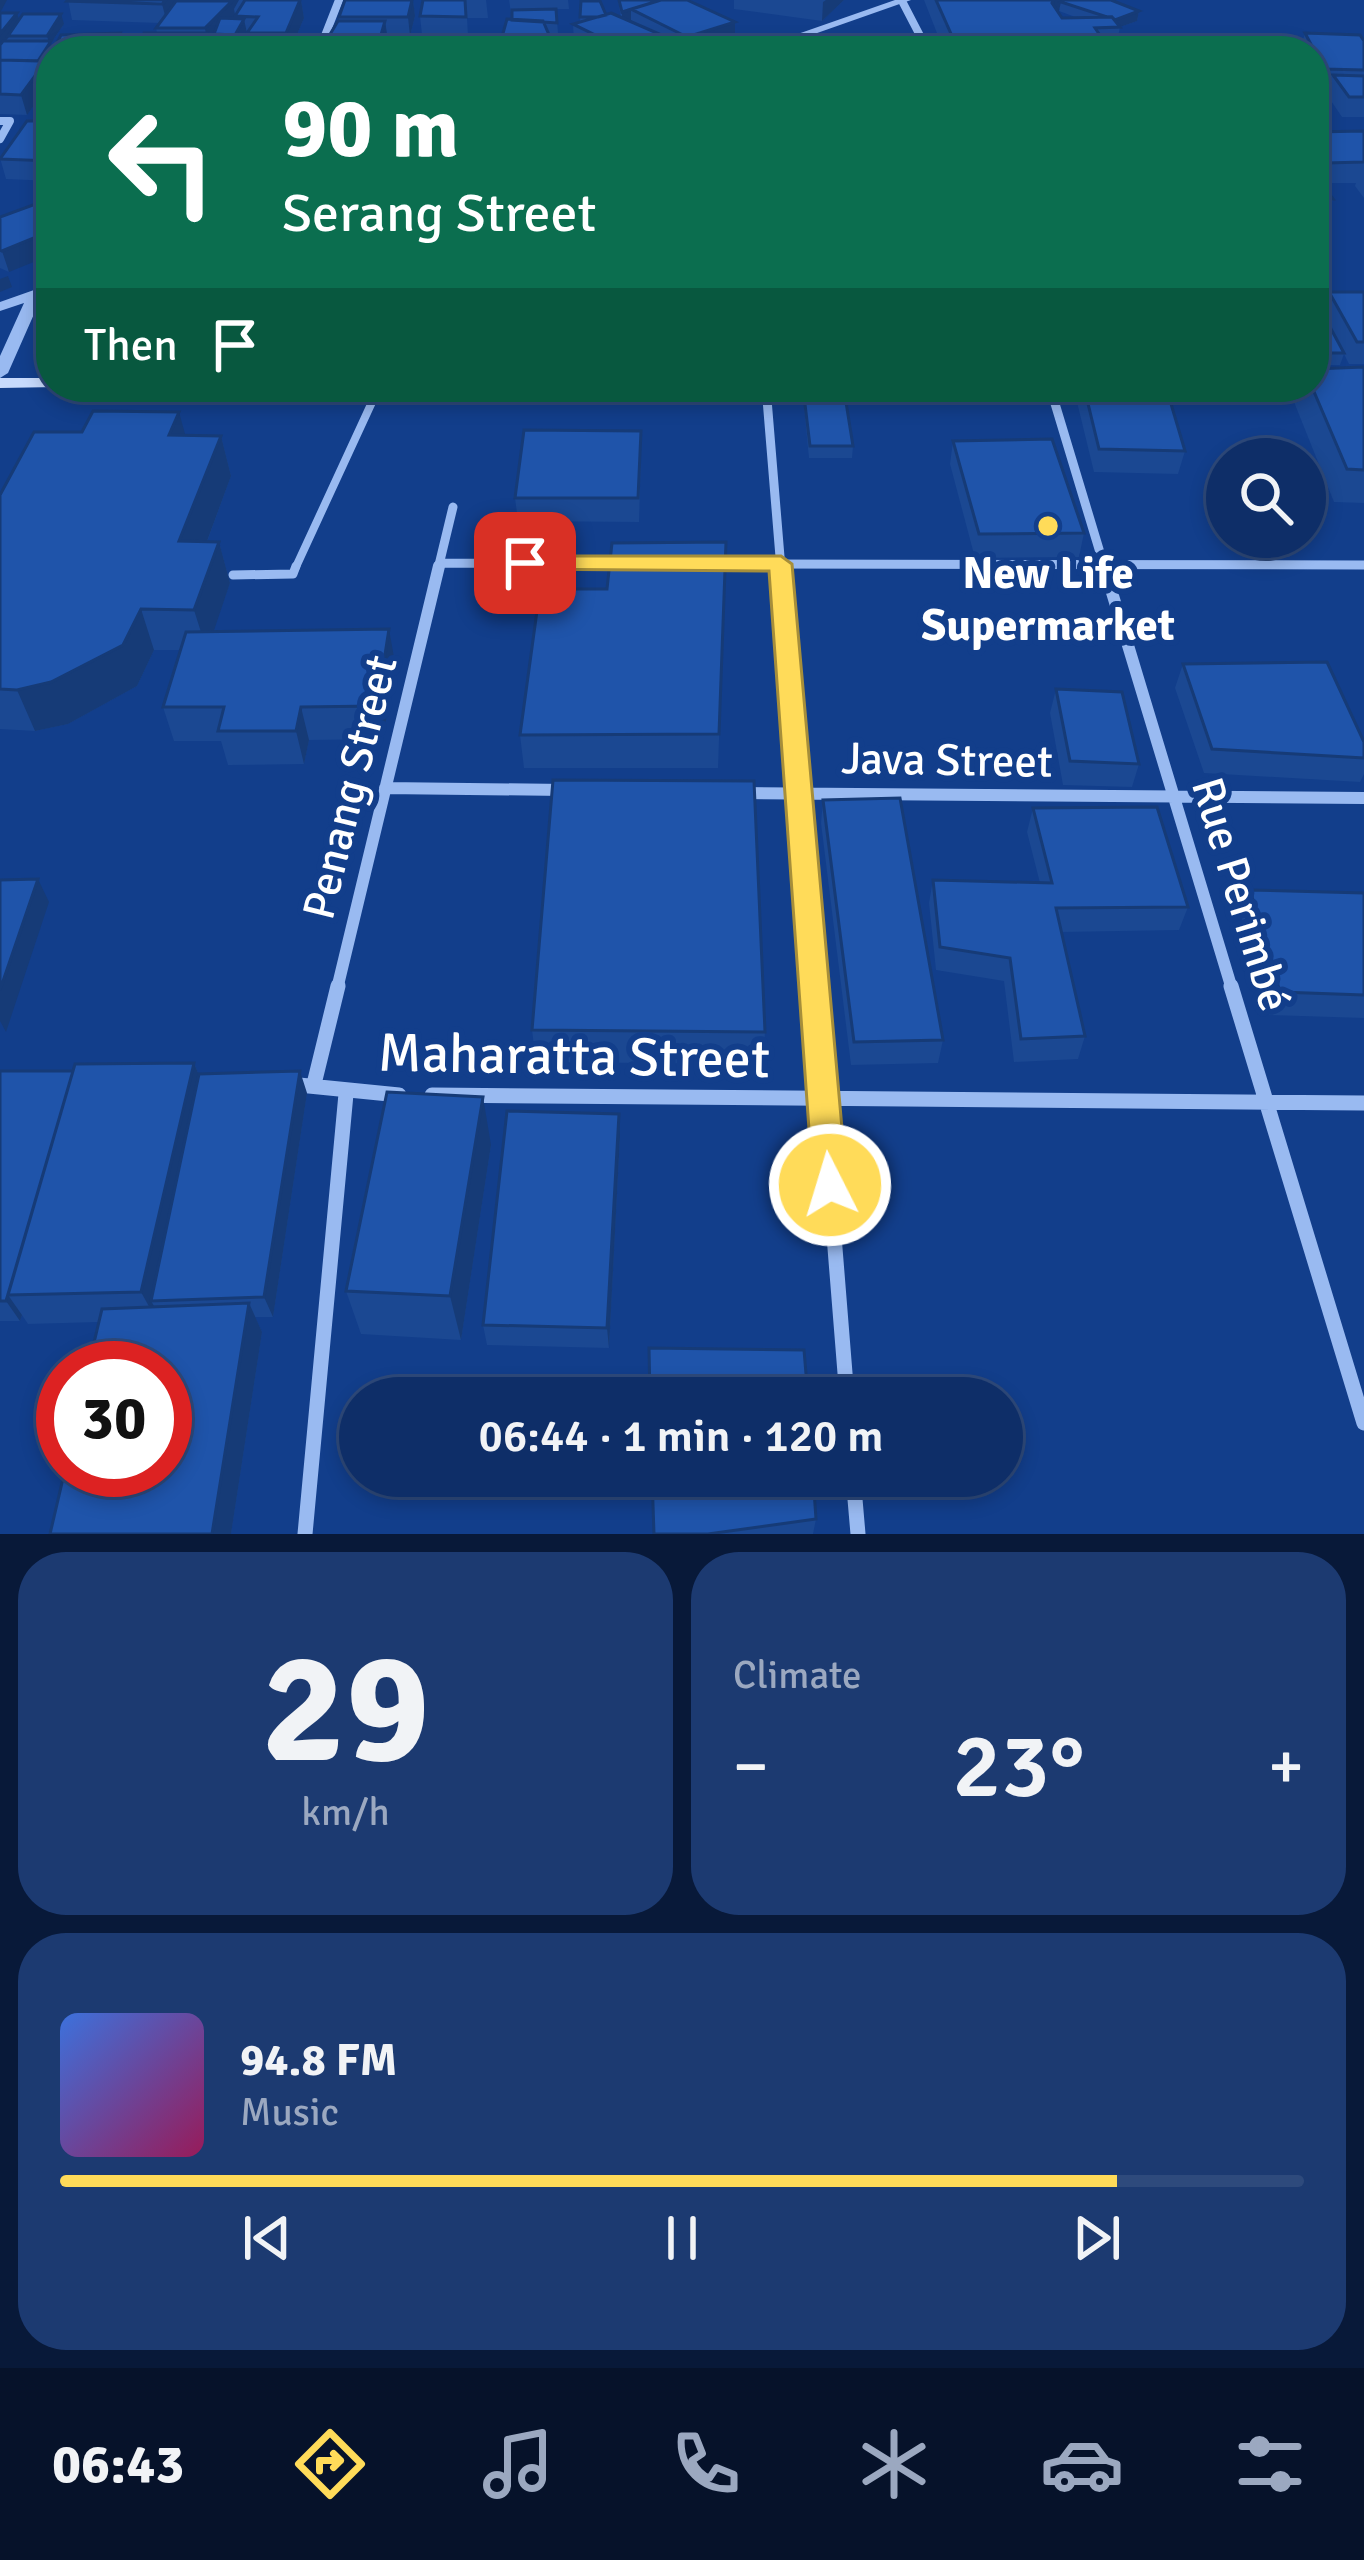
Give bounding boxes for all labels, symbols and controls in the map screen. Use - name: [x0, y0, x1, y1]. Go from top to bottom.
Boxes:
- text: 90 m: [282, 77, 459, 181]
- icon: left: [84, 84, 240, 240]
- text: Serang Street: [282, 180, 596, 247]
- icon: arrive: [202, 312, 268, 378]
- text: Then: [84, 318, 178, 373]
- map controls: [1206, 438, 1326, 558]
- button: search: [1206, 438, 1326, 558]
- pin: [474, 512, 576, 614]
- marker: New Life Supermarket: [1035, 513, 1061, 539]
- icon: arrive: [492, 530, 558, 596]
- place label: New Life Supermarket: [921, 546, 1175, 653]
- street label: Penang Street: [291, 650, 410, 925]
- street label: Java Street: [841, 731, 1053, 790]
- street label: Rue Perimbé: [1179, 771, 1302, 1018]
- street label: Maharatta Street: [378, 1020, 770, 1093]
- position arrow: [767, 1122, 893, 1248]
- speed limit sign: 30: [36, 1341, 192, 1497]
- text: 06:44 · 1 min · 120 m: [479, 1409, 883, 1464]
- text: 29: [261, 1613, 430, 1806]
- text: Climate: [733, 1651, 862, 1699]
- text: 23°: [953, 1711, 1084, 1822]
- text: −: [733, 1726, 769, 1807]
- text: +: [1268, 1726, 1304, 1807]
- text: km/h: [301, 1788, 390, 1836]
- text: 94.8 FM: [240, 2033, 397, 2088]
- text: Music: [240, 2088, 339, 2136]
- icon: previous: [234, 2205, 300, 2271]
- icon: pause: [649, 2205, 715, 2271]
- icon: next: [1064, 2205, 1130, 2271]
- icon: directions: [288, 2422, 372, 2506]
- icon: music: [476, 2422, 560, 2506]
- icon: phone: [664, 2422, 748, 2506]
- icon: climate: [852, 2422, 936, 2506]
- icon: car: [1040, 2422, 1124, 2506]
- icon: filters: [1228, 2422, 1312, 2506]
- text: 06:43: [52, 2431, 185, 2498]

